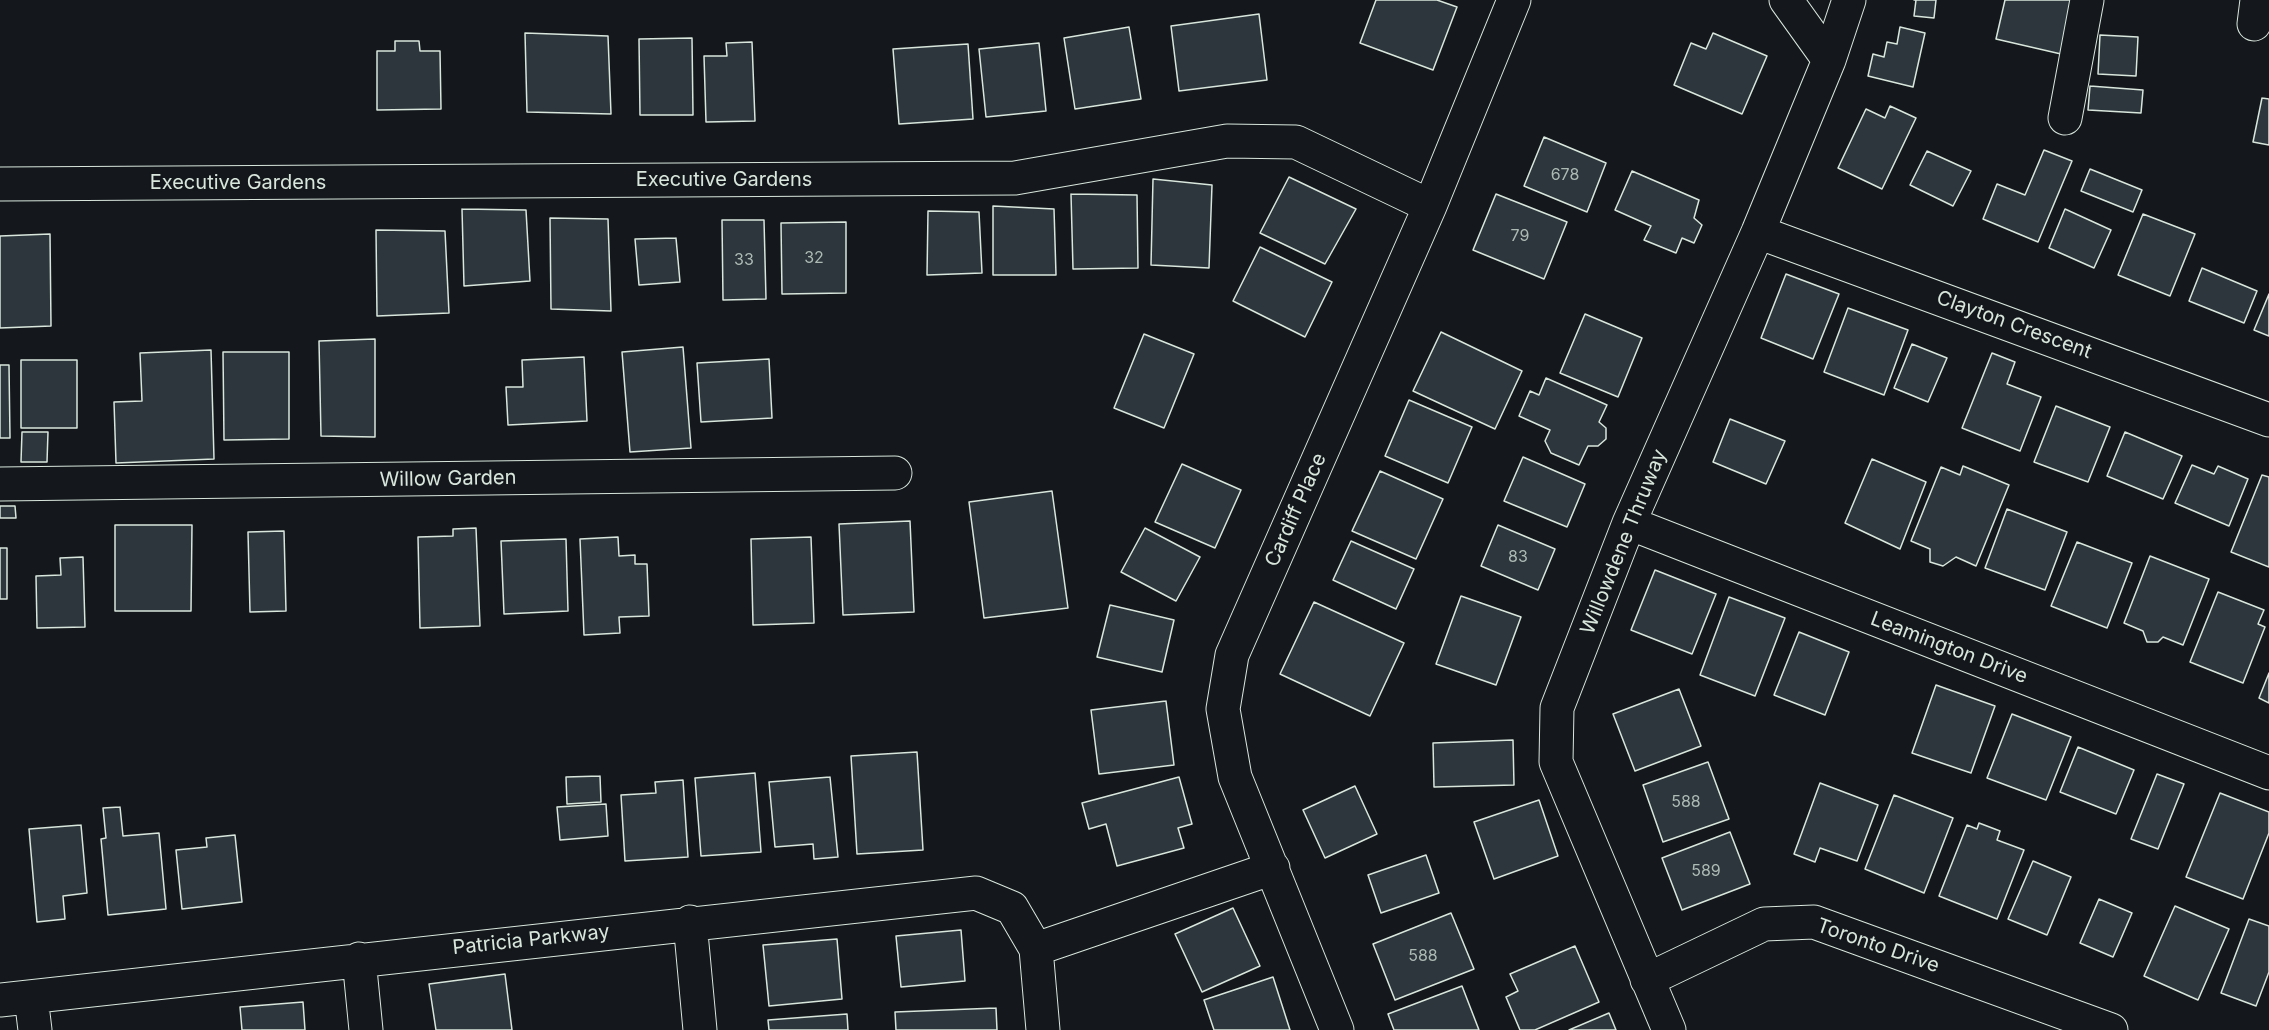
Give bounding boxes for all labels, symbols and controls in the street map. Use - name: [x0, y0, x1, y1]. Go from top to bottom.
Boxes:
- house number: 678: [1551, 165, 1579, 185]
- street label: Executive Gardens: [636, 168, 812, 192]
- street label: Executive Gardens: [150, 171, 326, 195]
- house number: 79: [1511, 226, 1529, 246]
- house number: 32: [804, 248, 824, 268]
- house number: 33: [734, 250, 754, 270]
- street label: Clayton Crescent: [1933, 286, 2095, 364]
- street label: Willowdene Thruway: [1576, 446, 1672, 638]
- street label: Cardiff Place: [1260, 450, 1332, 570]
- street label: Willow Garden: [379, 466, 517, 492]
- house number: 83: [1508, 547, 1528, 567]
- street label: Leamington Drive: [1867, 607, 2031, 689]
- house number: 588: [1671, 792, 1701, 812]
- house number: 589: [1691, 861, 1721, 881]
- street label: Toronto Drive: [1814, 914, 1942, 978]
- street label: Patricia Parkway: [451, 920, 611, 960]
- house number: 588: [1408, 946, 1438, 966]

